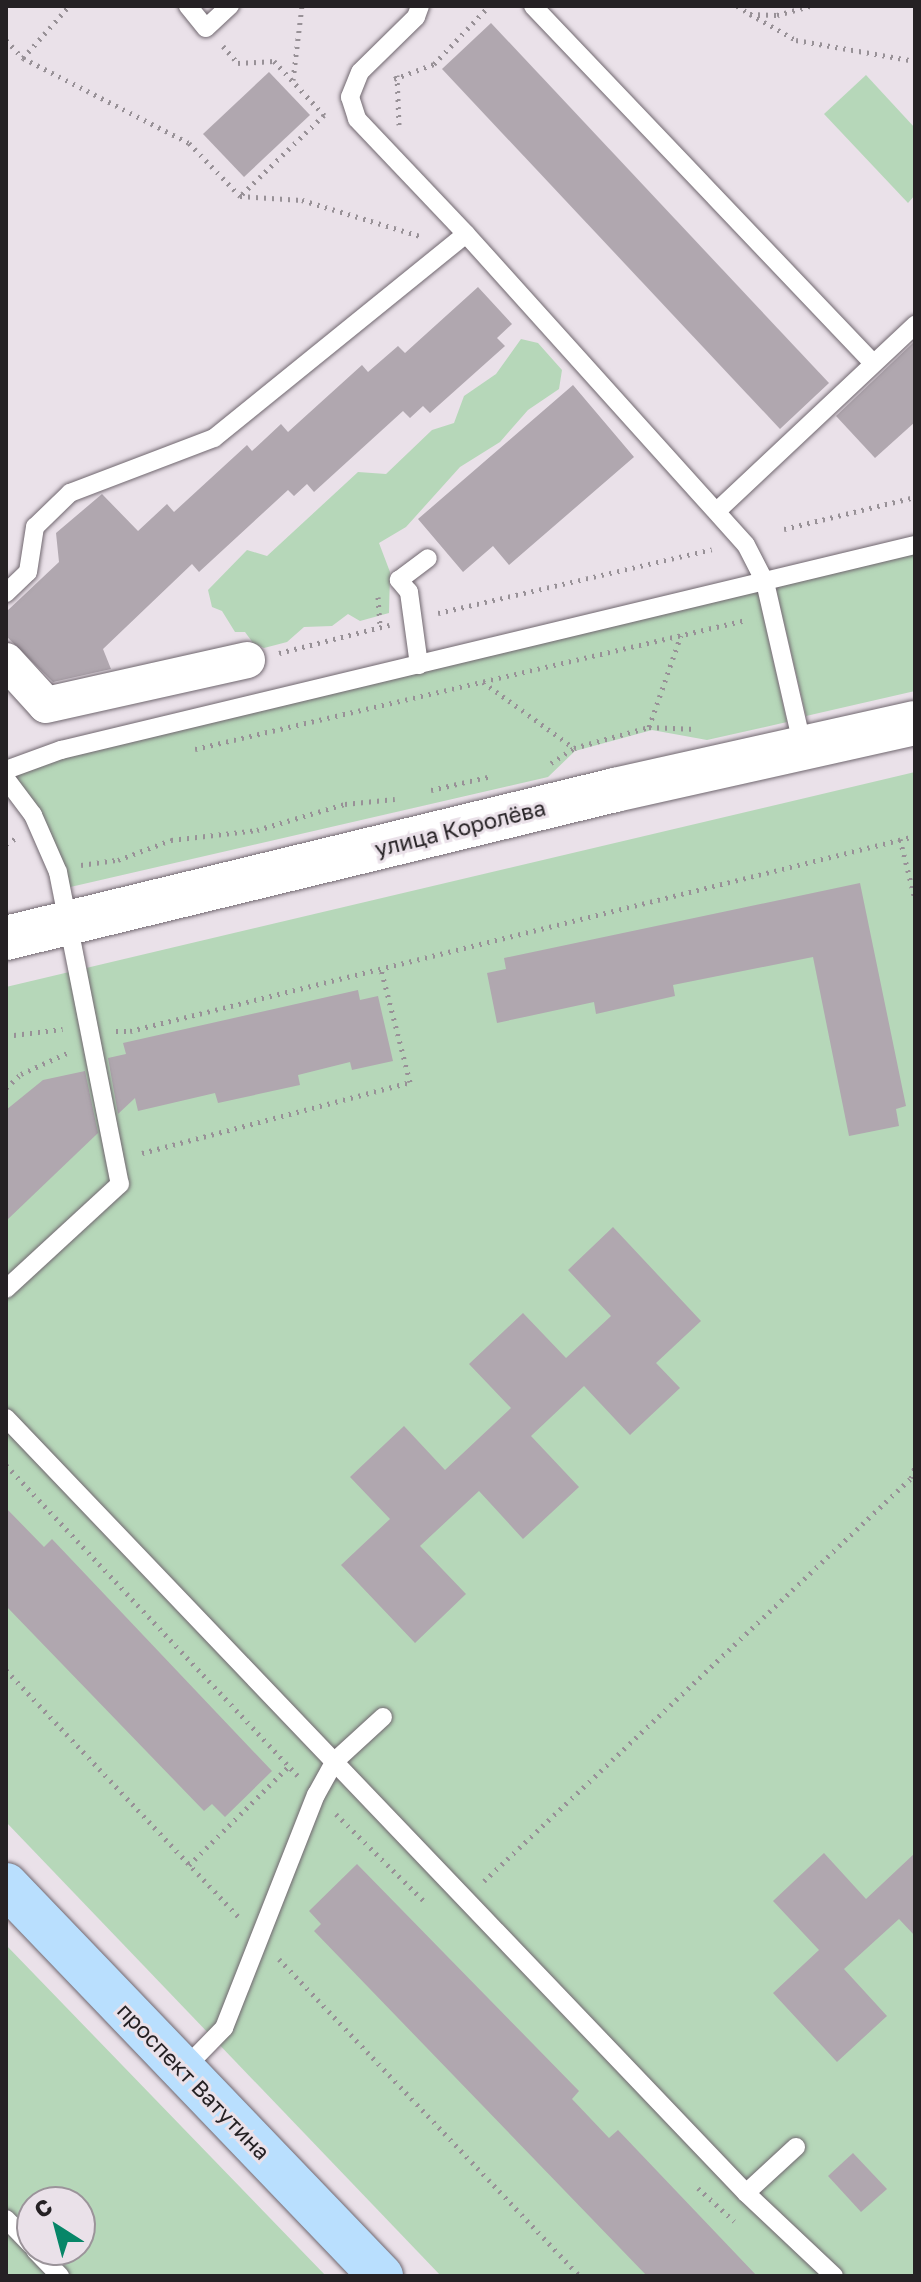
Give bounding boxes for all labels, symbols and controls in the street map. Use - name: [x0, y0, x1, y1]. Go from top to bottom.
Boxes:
- street label: улица Королёва: [372, 794, 548, 862]
- street label: проспект Ватутина: [112, 1997, 276, 2165]
- north arrow: [16, 2186, 96, 2266]
- text: С: [29, 2192, 57, 2223]

